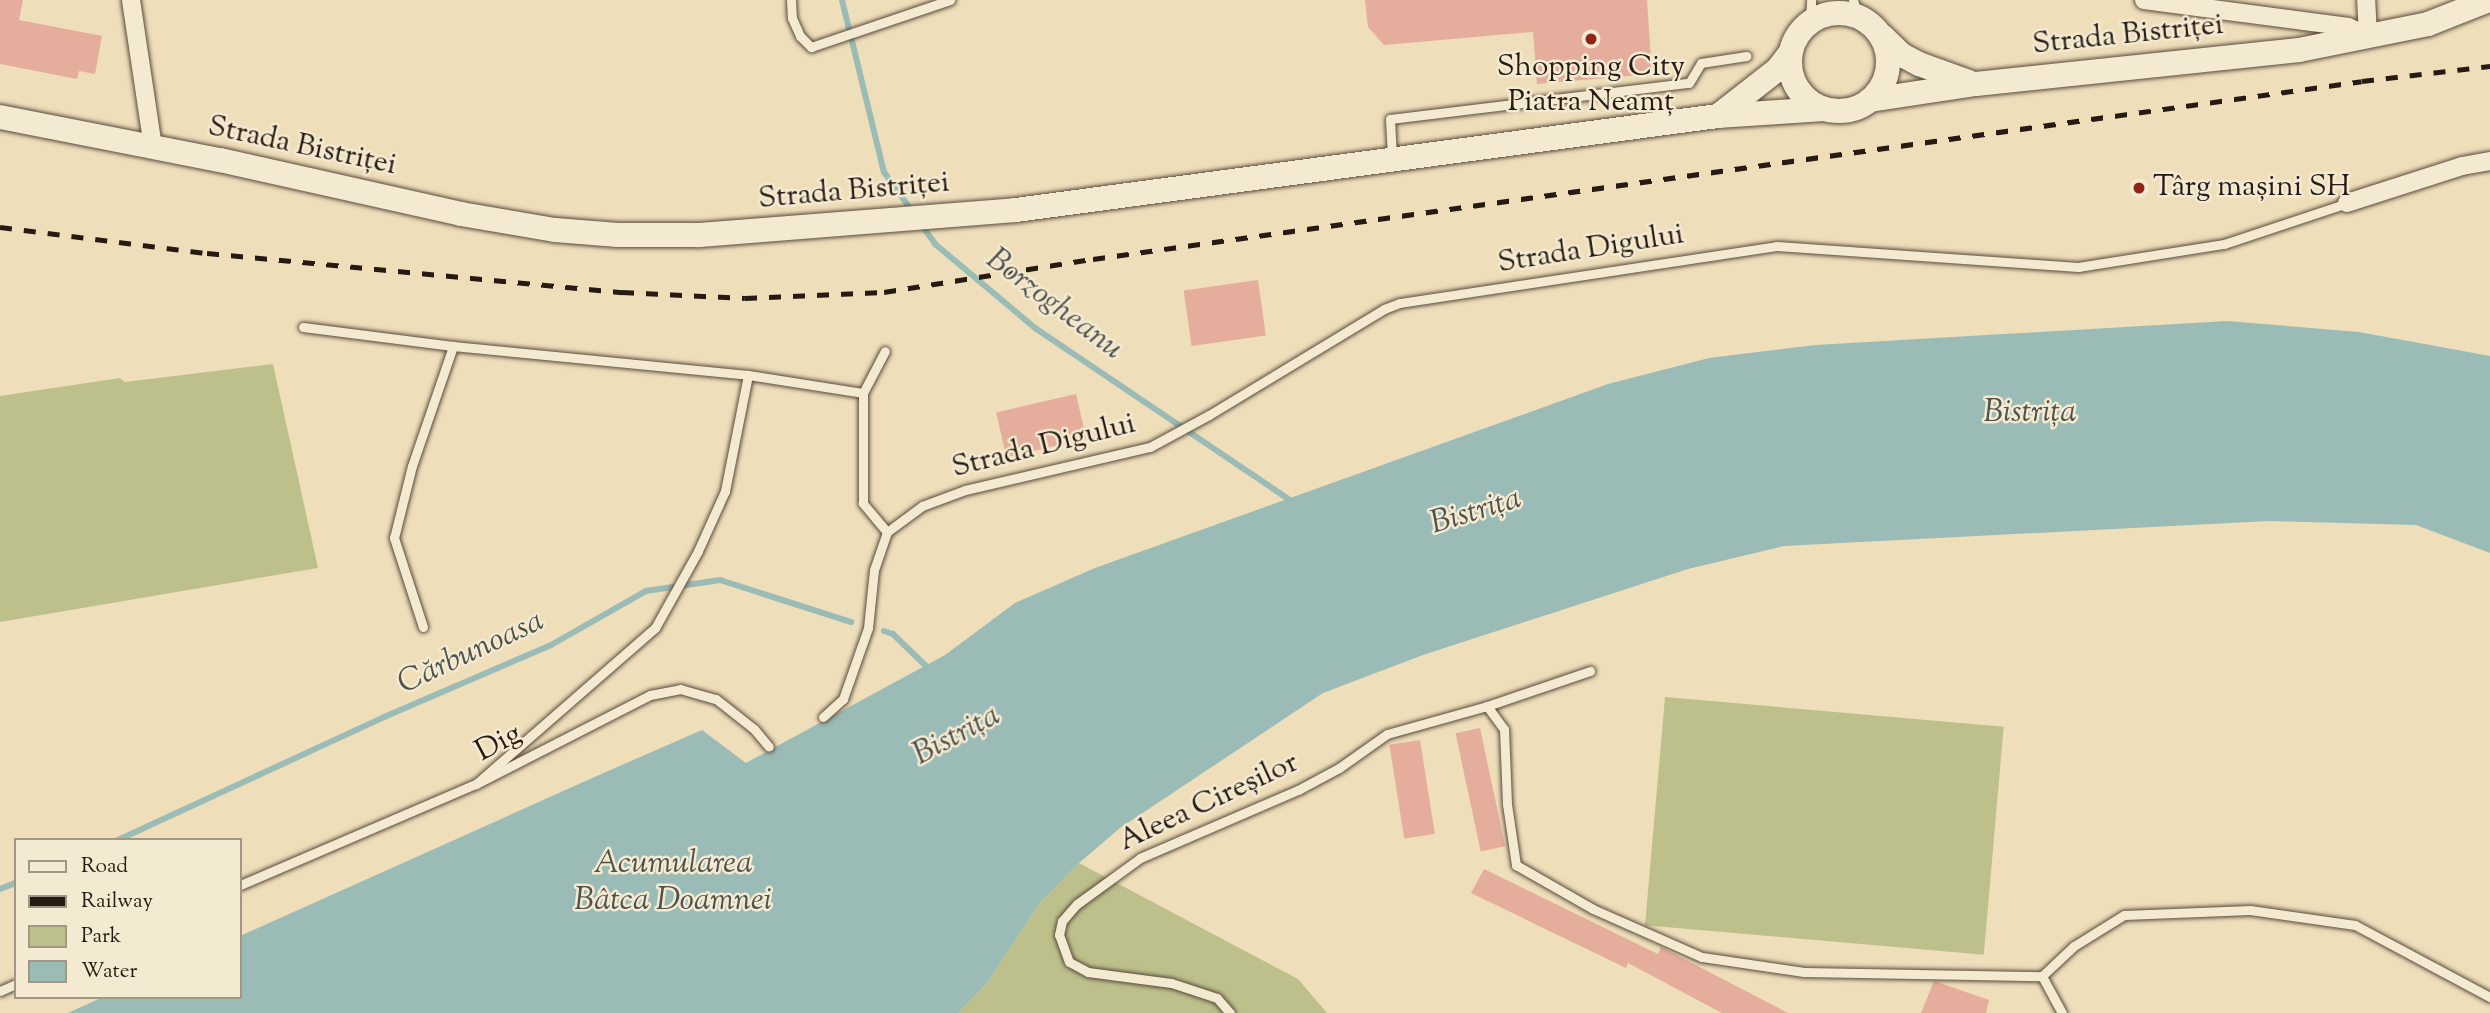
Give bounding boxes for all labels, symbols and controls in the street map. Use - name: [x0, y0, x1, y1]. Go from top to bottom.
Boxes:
- street label: Strada Bistriței: [2031, 8, 2225, 64]
- marker: Shopping City Piatra Neamț: [1583, 31, 1599, 47]
- place label: Shopping City Piatra Neamț: [1497, 50, 1685, 120]
- street label: Strada Bistriței: [204, 109, 400, 185]
- street label: Strada Bistriței: [757, 166, 951, 218]
- place label: Târg mașini SH: [2153, 170, 2350, 206]
- marker: Târg mașini SH: [2131, 180, 2147, 196]
- street label: Strada Digului: [1495, 218, 1687, 282]
- water label: Borzogheanu: [978, 241, 1130, 369]
- water label: Bistrița: [1983, 394, 2077, 432]
- street label: Strada Digului: [948, 407, 1140, 487]
- water label: Bistrița: [1426, 480, 1526, 544]
- water label: Cărbunoasa: [392, 602, 550, 704]
- water label: Bistrița: [907, 697, 1007, 775]
- street label: Dig: [470, 717, 528, 771]
- street label: Aleea Cireșilor: [1113, 746, 1305, 860]
- legend: [14, 838, 242, 999]
- water label: Acumularea Bâtca Doamnei: [574, 846, 772, 921]
- text: Road: [81, 852, 128, 882]
- text: Railway: [81, 887, 153, 917]
- text: Park: [81, 922, 121, 952]
- text: Water: [81, 957, 137, 987]

